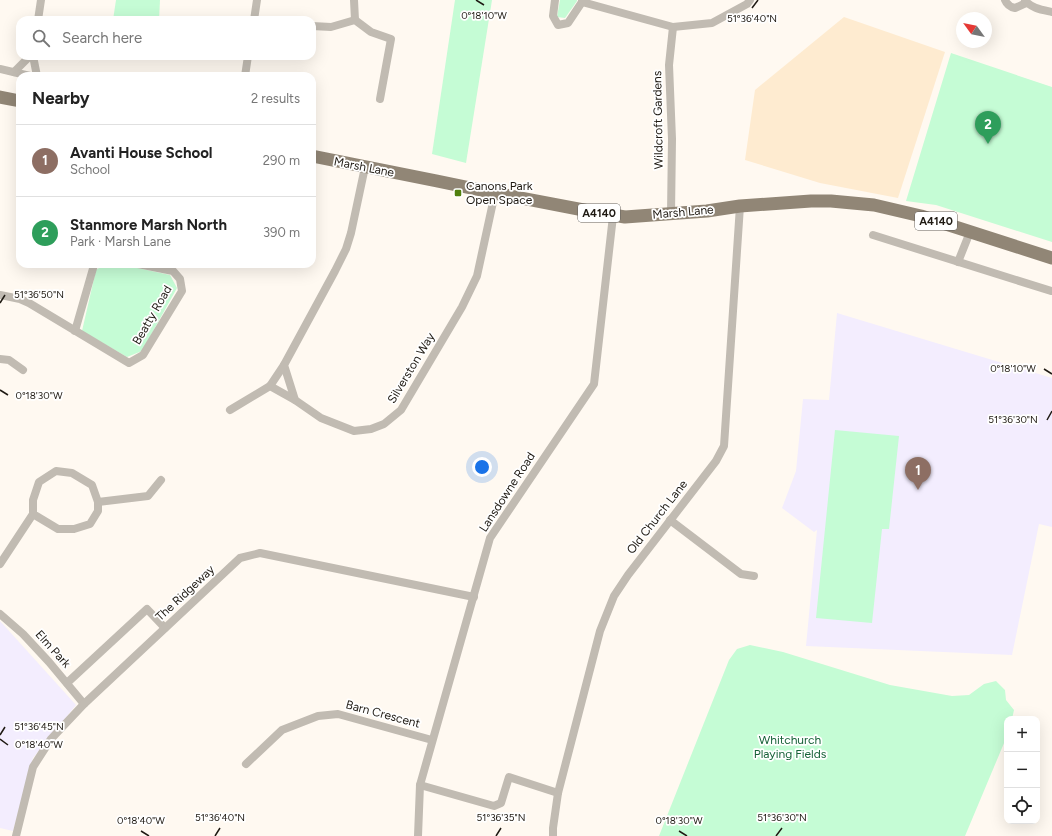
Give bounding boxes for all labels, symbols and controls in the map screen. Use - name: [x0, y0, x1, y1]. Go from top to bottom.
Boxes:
- text: 0°18'10"W: [461, 9, 507, 22]
- text: 51°36'40"N: [727, 12, 777, 25]
- north arrow: [956, 12, 992, 48]
- search box: [16, 16, 316, 60]
- icon: search: [30, 27, 52, 49]
- text: Search here: [62, 29, 142, 47]
- street label: Wildcroft Gardens: [650, 70, 666, 169]
- text: Nearby: [32, 88, 90, 108]
- text: 2 results: [251, 91, 300, 106]
- pin: 2: [975, 111, 1001, 144]
- text: Avanti House School: [70, 144, 213, 162]
- text: 1: [42, 153, 48, 168]
- text: 290 m: [263, 153, 300, 168]
- street label: Marsh Lane: [333, 154, 396, 180]
- text: School: [70, 162, 110, 177]
- place label: Canons Park Open Space: [466, 179, 533, 207]
- marker: Canons Park Open Space: [453, 188, 463, 198]
- street label: Marsh Lane: [652, 202, 715, 222]
- road number: A4140: [578, 204, 620, 222]
- road number: A4140: [915, 212, 957, 230]
- text: Stanmore Marsh North: [70, 216, 227, 234]
- text: 2: [41, 225, 49, 240]
- text: 390 m: [263, 225, 300, 240]
- text: Park · Marsh Lane: [70, 234, 171, 249]
- street label: Beatty Road: [129, 283, 175, 347]
- text: 51°36'50"N: [14, 288, 64, 301]
- street label: Silverston Way: [385, 330, 438, 406]
- text: 0°18'10"W: [990, 362, 1036, 375]
- text: 0°18'30"W: [15, 389, 63, 402]
- text: 51°36'30"N: [988, 413, 1038, 426]
- street label: Lansdowne Road: [476, 450, 538, 534]
- your location: [472, 457, 492, 477]
- pin: 1: [905, 457, 931, 490]
- street label: Old Church Lane: [624, 477, 690, 557]
- street label: The Ridgeway: [153, 562, 218, 624]
- street label: Elm Park: [32, 627, 74, 671]
- street label: Barn Crescent: [344, 697, 422, 731]
- map controls: [1004, 716, 1040, 824]
- button: +: [1004, 716, 1040, 752]
- text: 51°36'45"N: [14, 720, 64, 733]
- park label: Whitchurch Playing Fields: [754, 733, 827, 761]
- text: 0°18'40"W: [15, 738, 63, 751]
- button: −: [1004, 752, 1040, 788]
- button: locate: [1004, 788, 1040, 824]
- text: 51°36'40"N: [195, 811, 245, 824]
- text: 51°36'35"N: [477, 811, 525, 824]
- text: 51°36'30"N: [757, 811, 807, 824]
- text: 0°18'40"W: [117, 814, 165, 827]
- text: 0°18'30"W: [655, 814, 703, 827]

